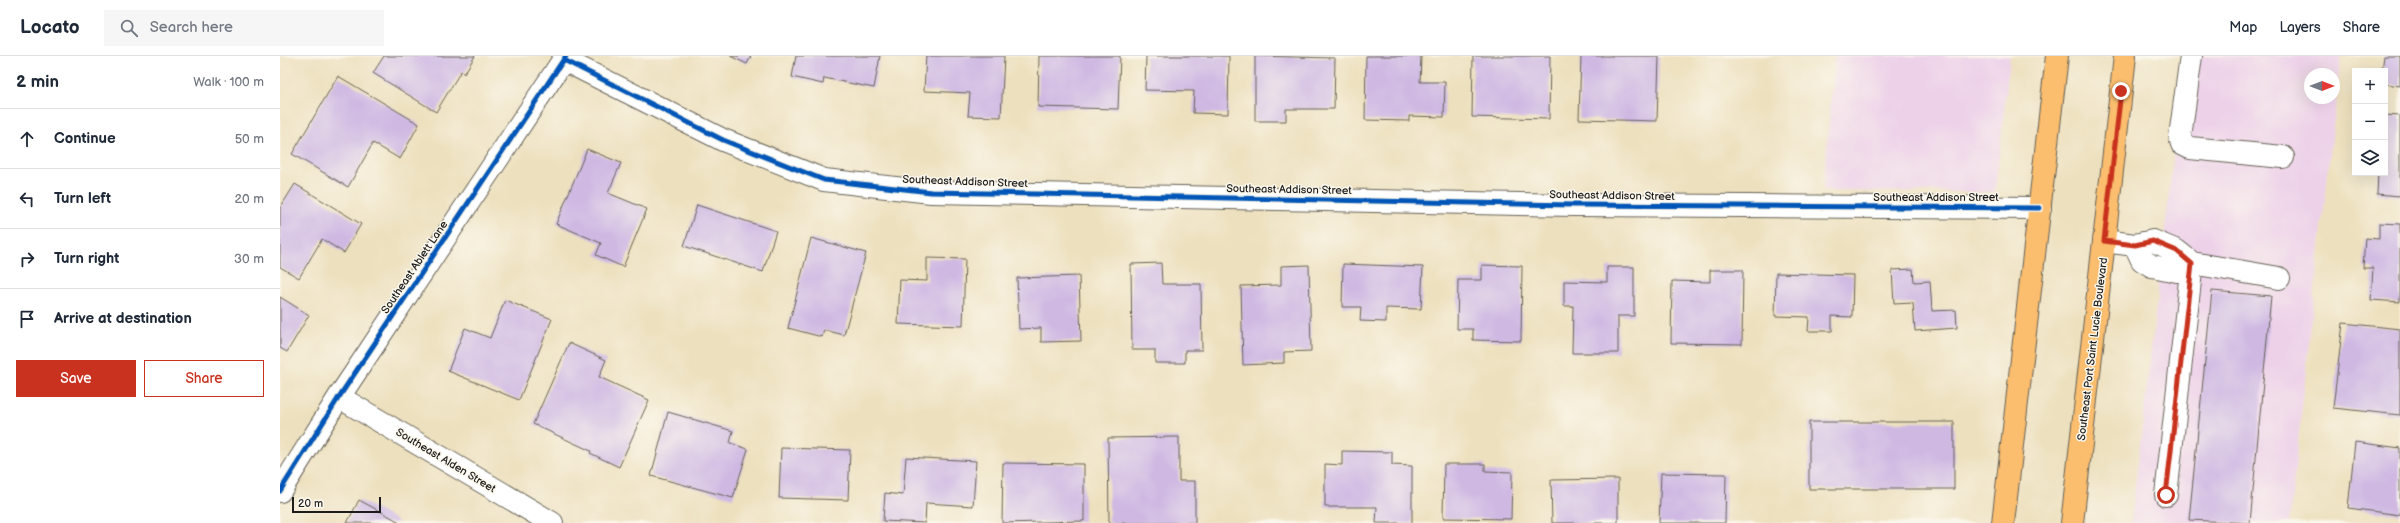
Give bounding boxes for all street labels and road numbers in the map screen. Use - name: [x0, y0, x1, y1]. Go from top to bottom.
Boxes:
- street label: Southeast Addison Street: [902, 173, 1029, 190]
- street label: Southeast Addison Street: [1226, 182, 1352, 197]
- street label: Southeast Addison Street: [1549, 188, 1675, 203]
- street label: Southeast Addison Street: [1873, 191, 1999, 204]
- street label: Southeast Ablett Lane: [378, 218, 451, 316]
- street label: Southeast Port Saint Lucie Boulevard: [2075, 257, 2110, 441]
- street label: Southeast Alden Street: [394, 425, 498, 496]

